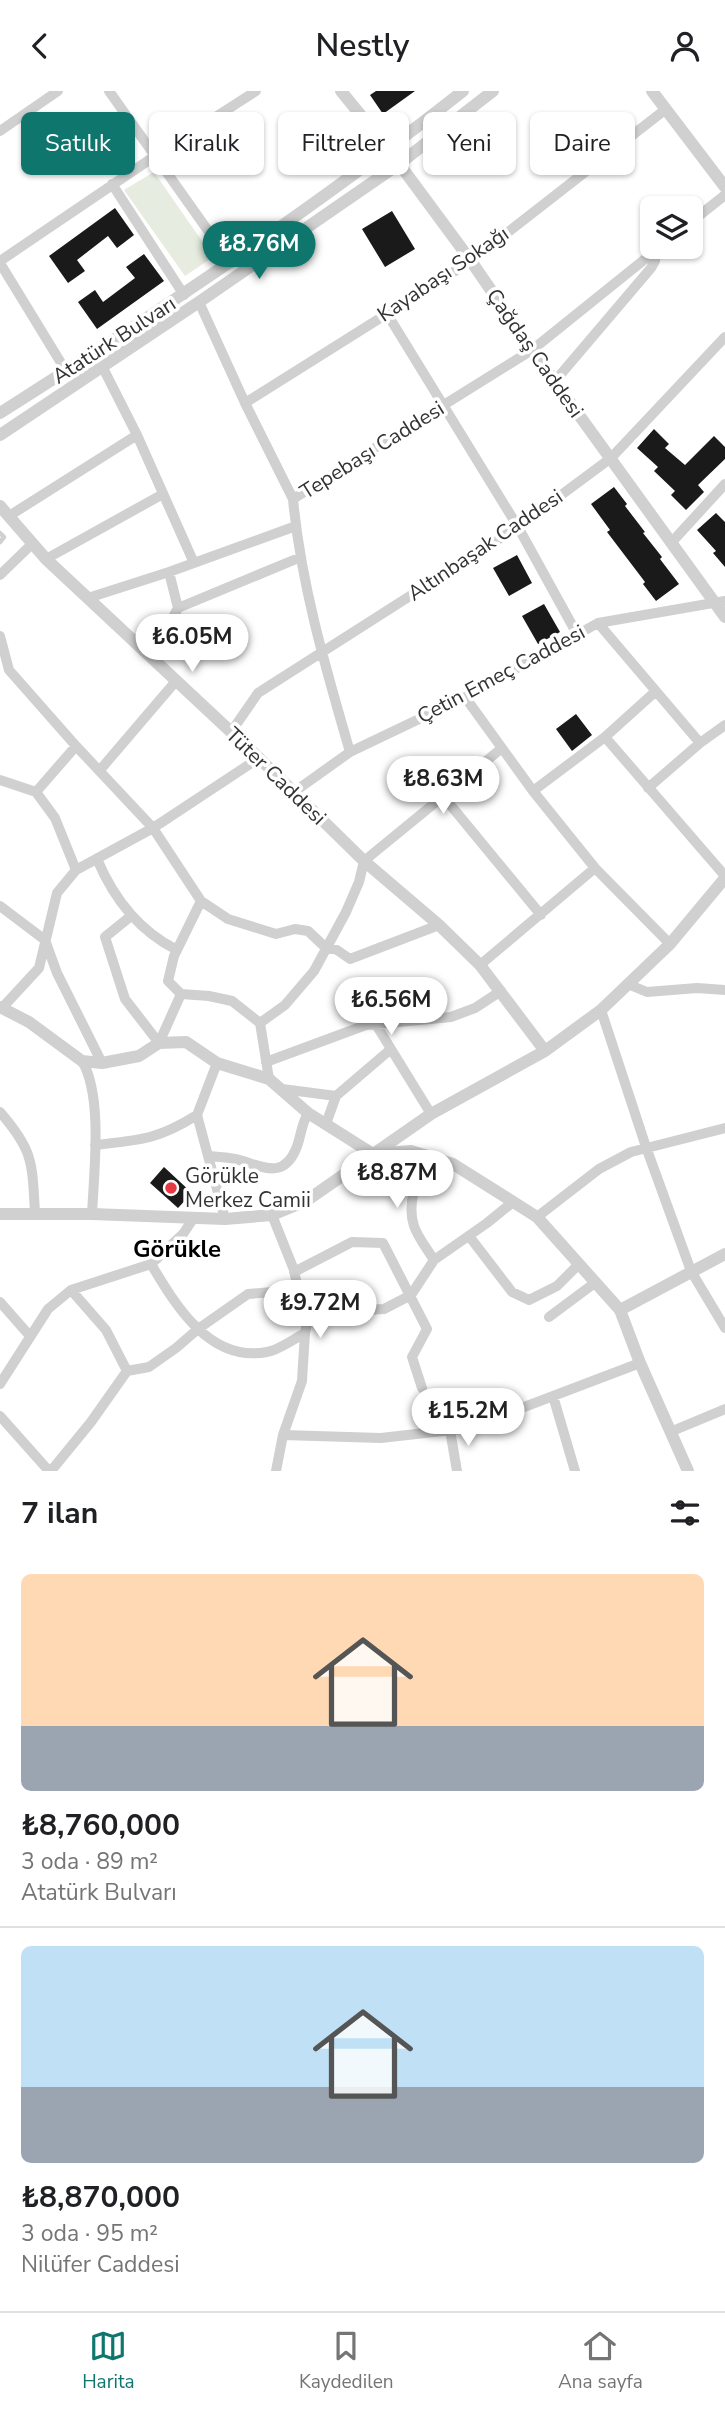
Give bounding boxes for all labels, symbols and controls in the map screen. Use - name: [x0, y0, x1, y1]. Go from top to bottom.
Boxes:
- text: Nestly: [315, 24, 410, 67]
- icon: back: [21, 27, 59, 65]
- icon: person: [666, 27, 704, 65]
- chip: Satılık: [21, 112, 135, 175]
- chip: Kiralık: [149, 112, 264, 175]
- chip: Filtreler: [278, 112, 409, 175]
- chip: Yeni: [423, 112, 516, 175]
- chip: Daire: [530, 112, 635, 175]
- map controls: [640, 196, 703, 259]
- button: layers: [640, 196, 703, 259]
- street label: Kayabaşı Sokağı: [372, 220, 514, 328]
- pin: ₺8.76M: [202, 221, 316, 281]
- text: ₺8.76M: [219, 228, 299, 259]
- street label: Çağdaş Caddesi: [480, 283, 590, 423]
- street label: Atatürk Bulvarı: [47, 290, 181, 390]
- street label: Tepebaşı Caddesi: [295, 394, 449, 506]
- street label: Altınbaşak Caddesi: [402, 483, 568, 607]
- pin: ₺6.05M: [135, 615, 249, 674]
- street label: Çetin Emeç Caddesi: [412, 618, 590, 730]
- text: ₺6.05M: [152, 621, 232, 652]
- street label: Tüter Caddesi: [220, 721, 332, 831]
- pin: ₺8.63M: [386, 757, 500, 816]
- text: ₺8.63M: [403, 763, 483, 794]
- pin: ₺6.56M: [334, 977, 448, 1037]
- text: ₺6.56M: [351, 984, 431, 1015]
- pin: ₺8.87M: [340, 1151, 454, 1210]
- text: ₺8.87M: [357, 1157, 437, 1188]
- place label: Görükle Merkez Camii: [185, 1162, 311, 1214]
- marker: Görükle Merkez Camii: [163, 1180, 179, 1196]
- district label: Görükle: [133, 1233, 221, 1265]
- pin: ₺9.72M: [263, 1281, 377, 1340]
- text: ₺9.72M: [280, 1287, 360, 1318]
- pin: ₺15.2M: [411, 1389, 525, 1448]
- text: ₺15.2M: [428, 1395, 508, 1426]
- text: 7 ilan: [21, 1493, 98, 1534]
- icon: filters: [666, 1494, 704, 1532]
- icon: home: [300, 1619, 426, 1745]
- text: ₺8,760,000: [21, 1805, 180, 1846]
- text: 3 oda · 89 m²: [21, 1846, 158, 1877]
- text: Atatürk Bulvarı: [21, 1877, 177, 1908]
- icon: home: [300, 1991, 426, 2117]
- text: ₺8,870,000: [21, 2177, 180, 2218]
- text: 3 oda · 95 m²: [21, 2218, 158, 2249]
- text: Nilüfer Caddesi: [21, 2249, 180, 2280]
- tab: Harita: [82, 2327, 135, 2395]
- tab: Kaydedilen: [299, 2327, 394, 2395]
- tab: Ana sayfa: [558, 2327, 643, 2395]

